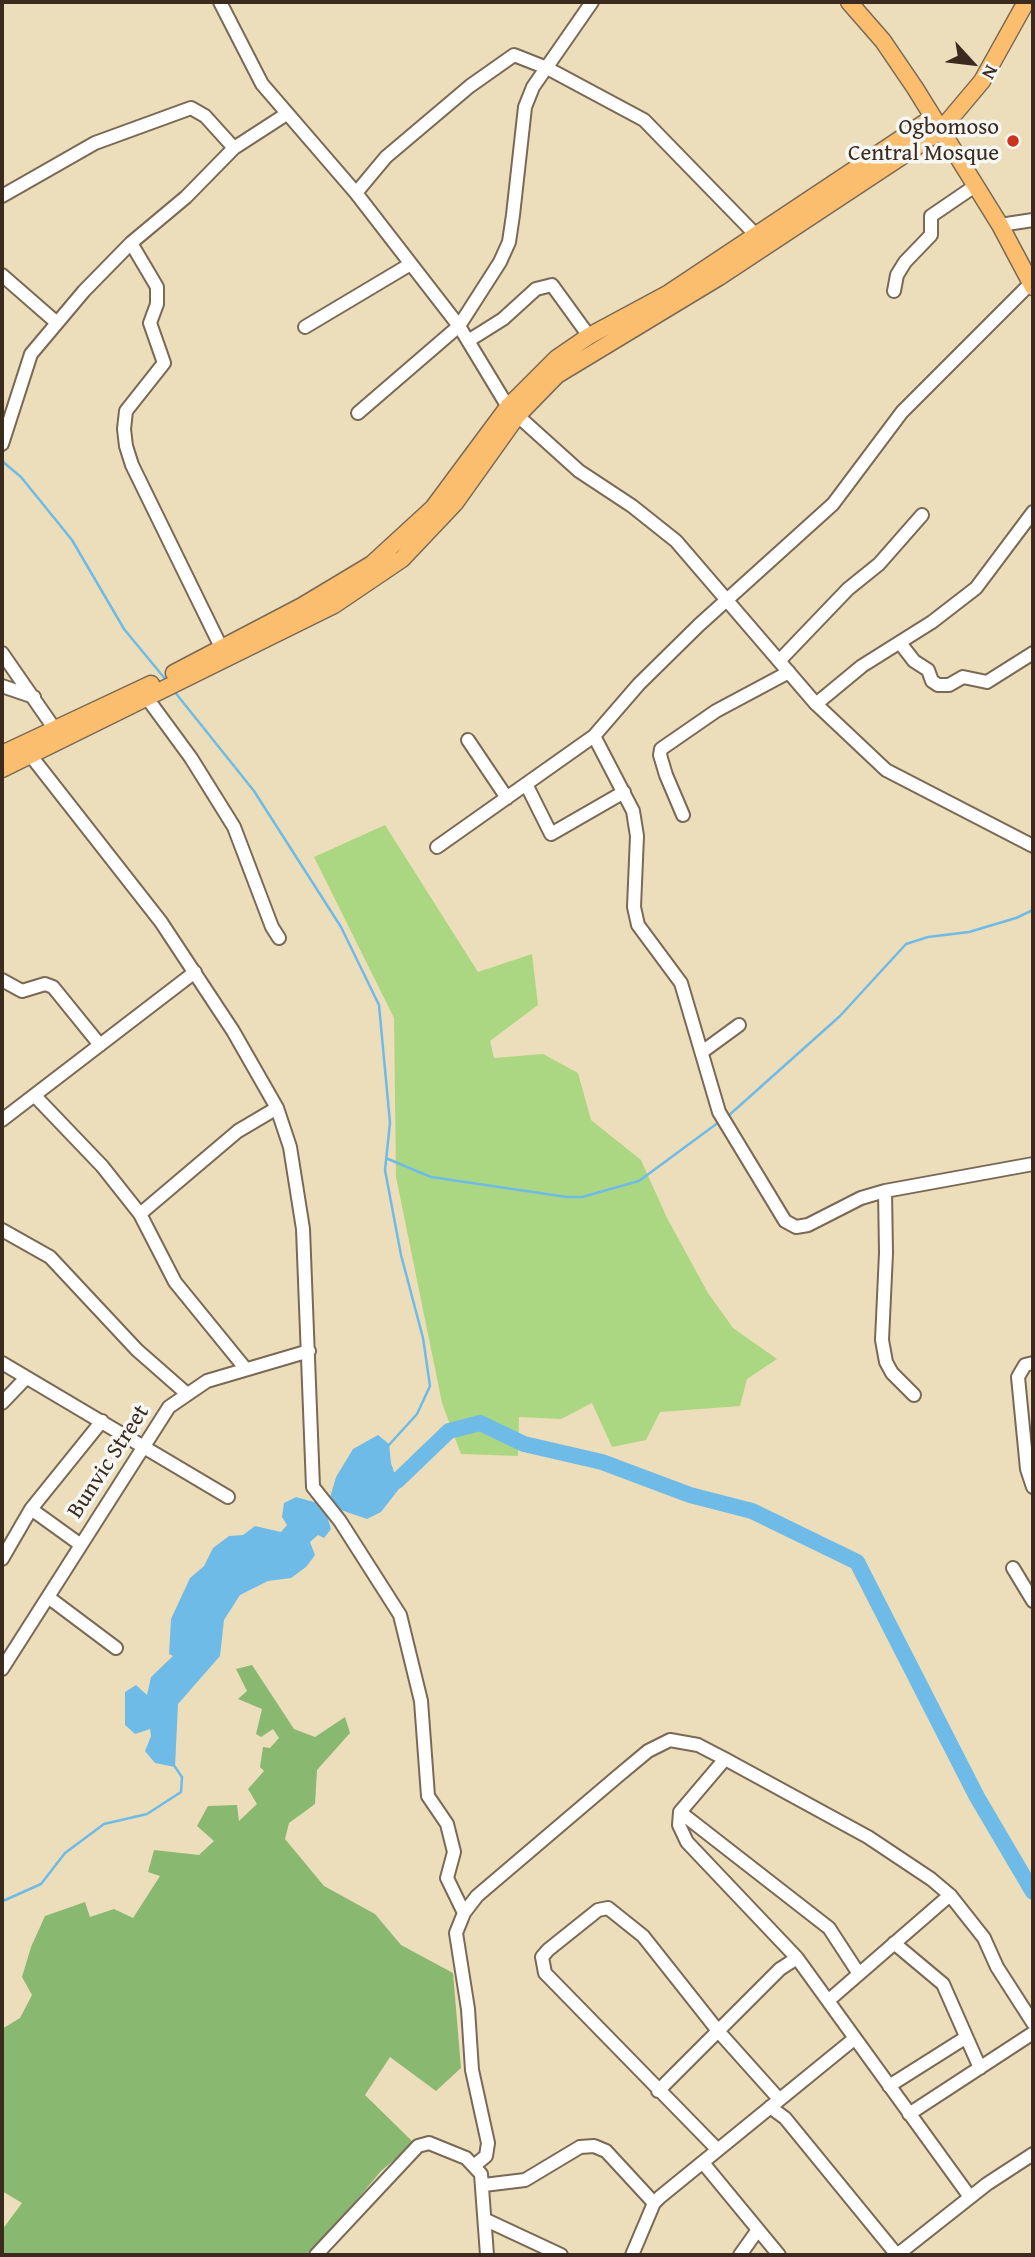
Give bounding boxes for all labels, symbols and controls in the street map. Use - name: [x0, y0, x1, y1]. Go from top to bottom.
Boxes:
- north arrow: [937, 28, 1007, 98]
- text: N: [975, 61, 1006, 85]
- place label: Ogbomoso Central Mosque: [848, 114, 999, 168]
- marker: Ogbomoso Central Mosque: [1005, 133, 1021, 149]
- street label: Bunvic Street: [62, 1400, 156, 1524]

